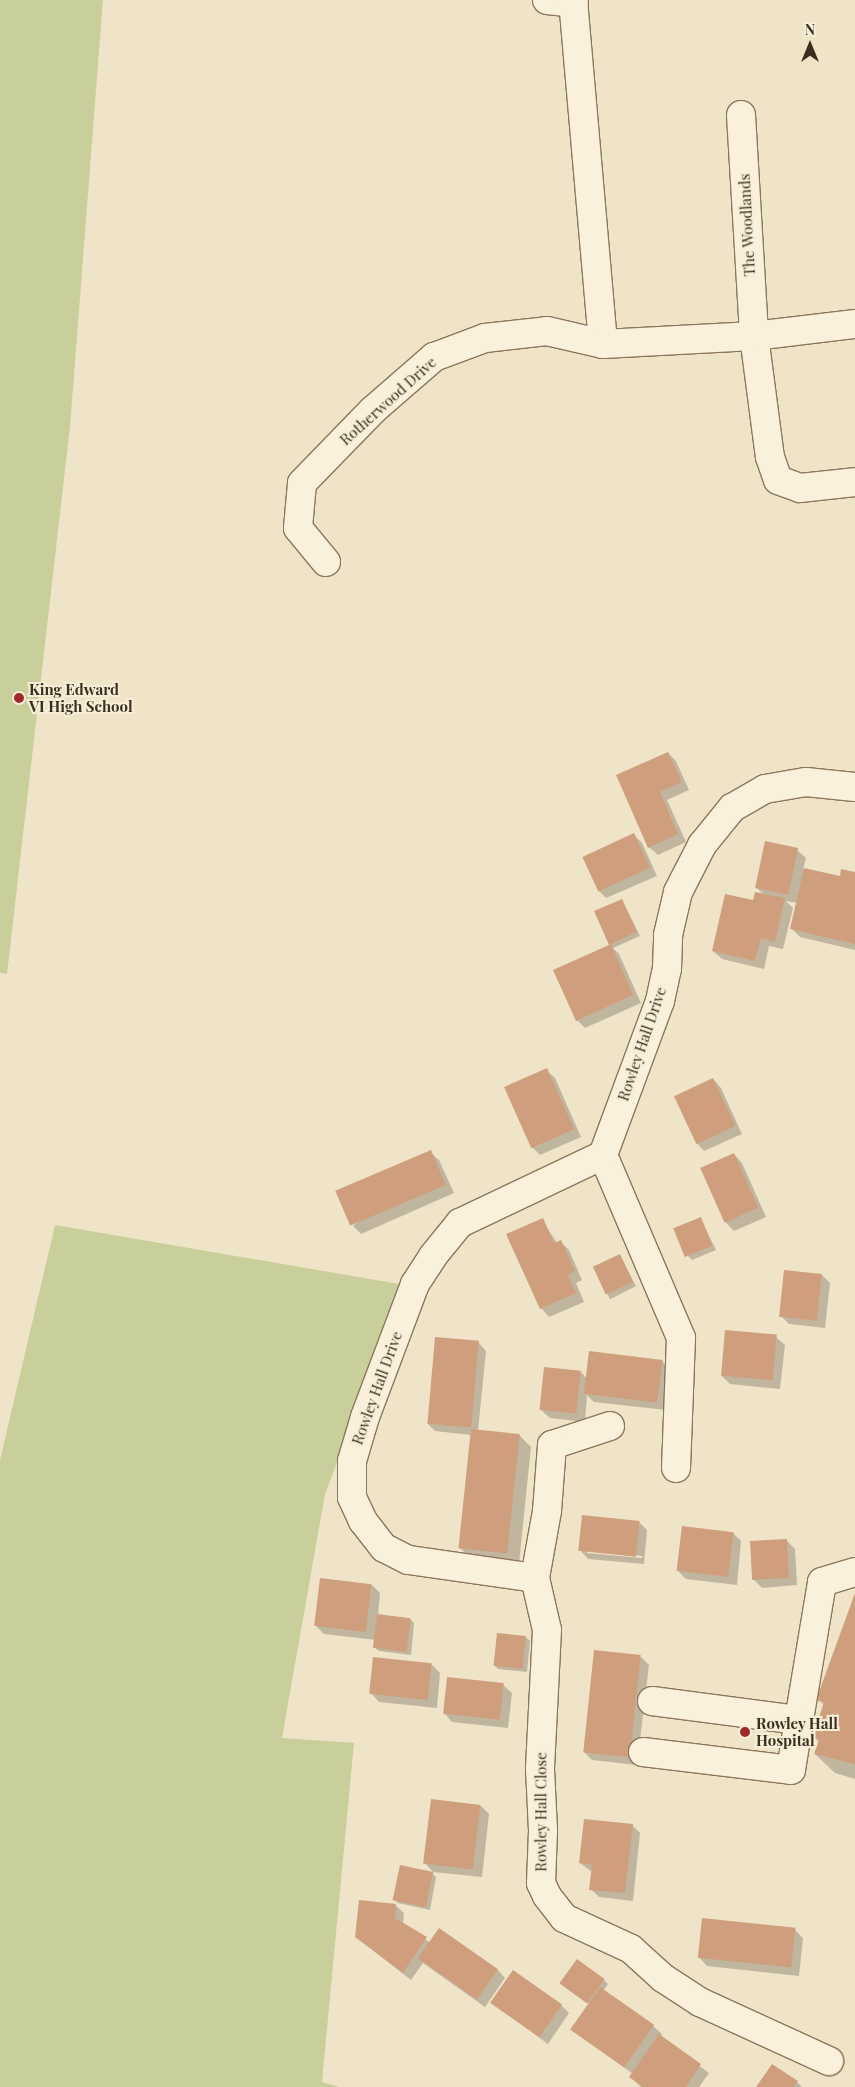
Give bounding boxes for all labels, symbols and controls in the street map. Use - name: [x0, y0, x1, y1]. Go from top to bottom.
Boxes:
- north arrow: [785, 20, 835, 70]
- text: N: [805, 20, 815, 39]
- street label: The Woodlands: [735, 173, 759, 277]
- street label: Rotherwood Drive: [336, 353, 440, 449]
- place label: King Edward VI High School: [29, 680, 133, 715]
- marker: King Edward VI High School: [13, 692, 25, 704]
- street label: Rowley Hall Drive: [614, 985, 670, 1103]
- street label: Rowley Hall Drive: [348, 1329, 406, 1447]
- place label: Rowley Hall Hospital: [756, 1714, 838, 1749]
- marker: Rowley Hall Hospital: [738, 1725, 752, 1739]
- street label: Rowley Hall Close: [532, 1752, 550, 1872]

